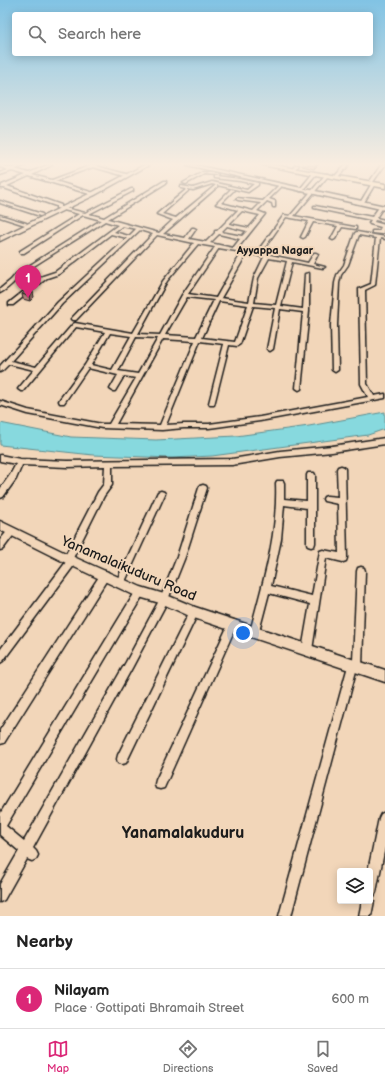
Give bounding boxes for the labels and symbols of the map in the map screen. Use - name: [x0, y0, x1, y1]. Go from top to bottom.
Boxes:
- district label: Ayyappa Nagar: [236, 244, 314, 257]
- pin: 1: [15, 265, 41, 298]
- street label: Yanamalaikuduru Road: [58, 532, 199, 605]
- your location: [233, 623, 253, 643]
- district label: Yanamalakuduru: [122, 824, 244, 843]

